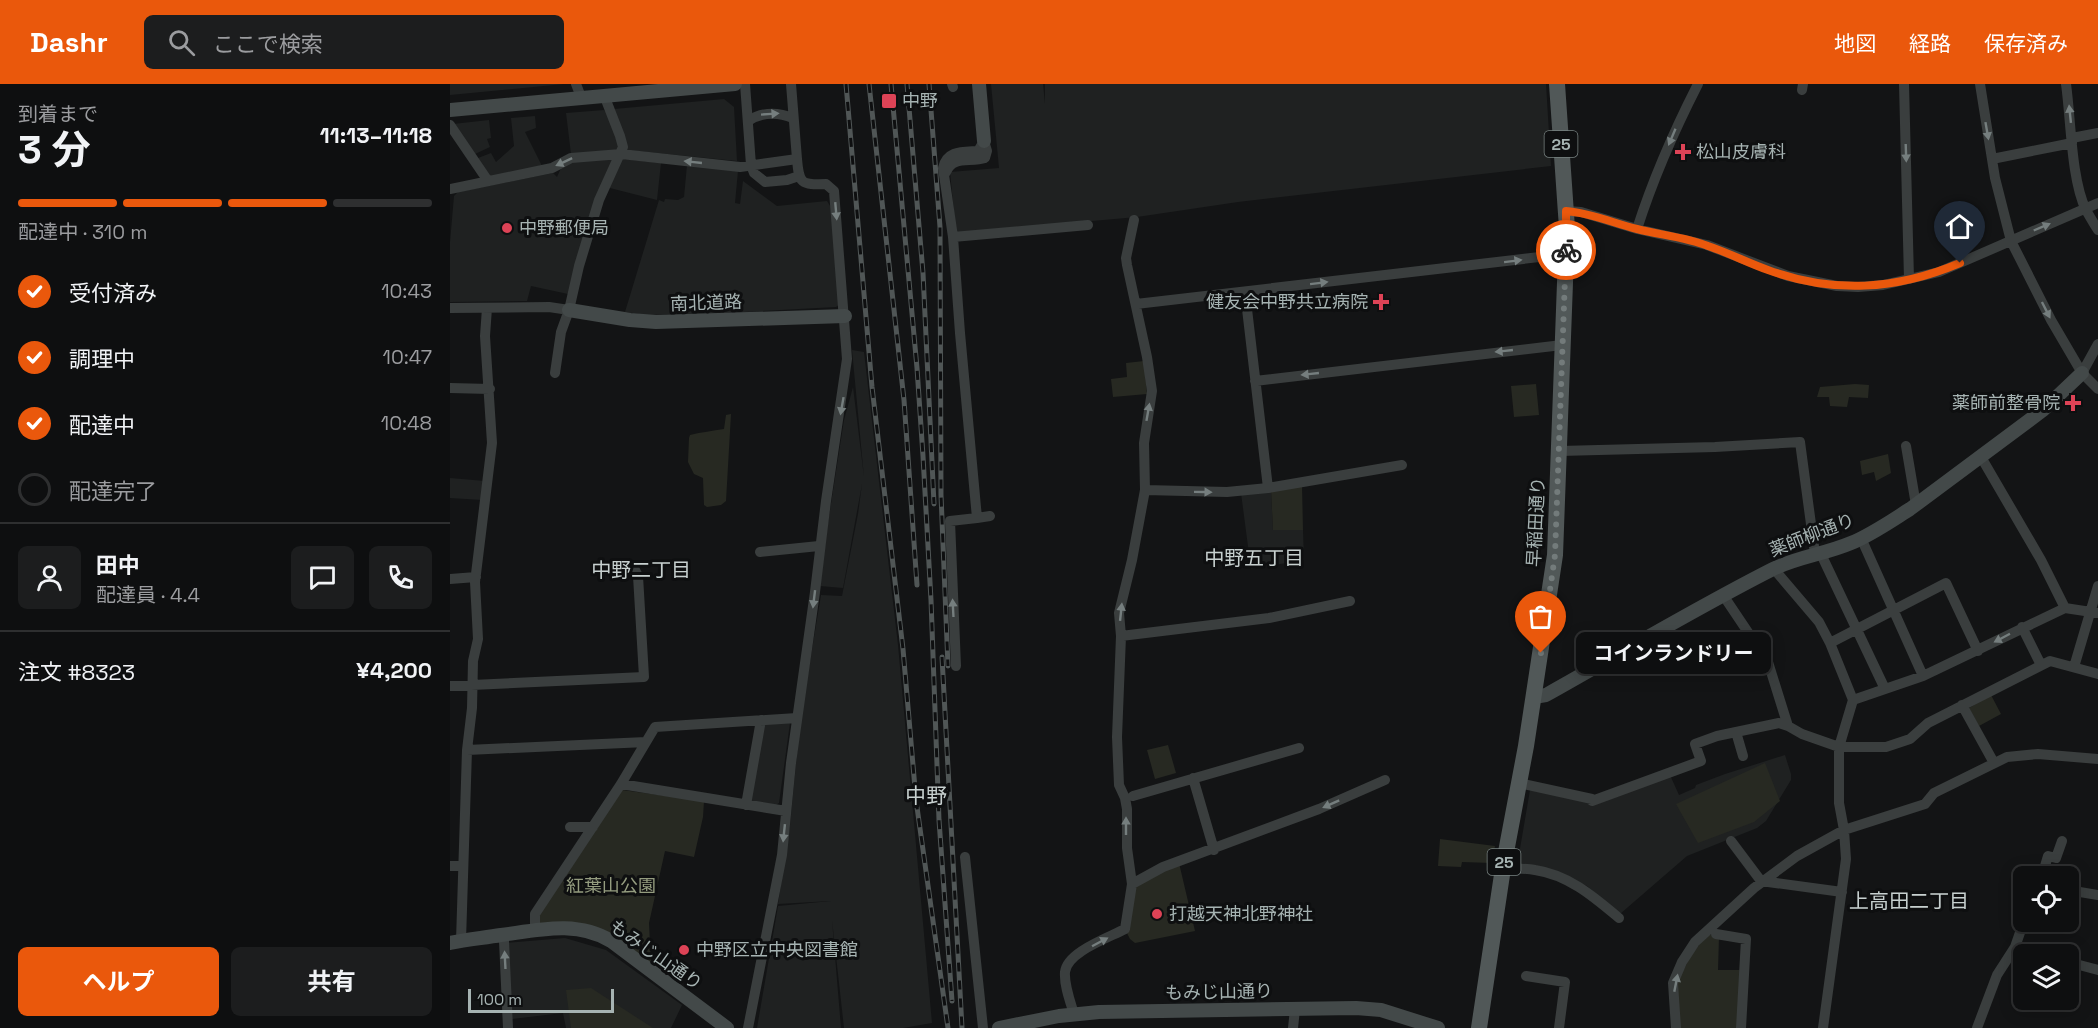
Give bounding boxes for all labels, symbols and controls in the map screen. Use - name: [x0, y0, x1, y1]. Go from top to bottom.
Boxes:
- search box: [144, 15, 564, 69]
- text: Dashr: [30, 24, 108, 60]
- icon: search: [165, 26, 198, 59]
- text: ここで検索: [213, 30, 323, 58]
- text: 地図: [1834, 30, 1876, 57]
- text: 経路: [1909, 30, 1951, 57]
- text: 保存済み: [1984, 30, 2068, 57]
- place label: 中野: [902, 89, 938, 112]
- marker: 中野: [880, 92, 898, 110]
- text: 到着まで: [18, 101, 98, 127]
- one-way arrow: [2065, 104, 2075, 123]
- one-way arrow: [761, 109, 780, 119]
- text: 11:13–11:18: [320, 121, 432, 149]
- one-way arrow: [1983, 122, 1992, 141]
- text: 3 分: [18, 125, 91, 174]
- one-way arrow: [1667, 128, 1677, 146]
- road number: 25: [1544, 131, 1578, 157]
- place label: 松山皮膚科: [1696, 140, 1786, 163]
- marker: 松山皮膚科: [1674, 143, 1692, 161]
- one-way arrow: [1901, 143, 1911, 162]
- one-way arrow: [555, 157, 573, 167]
- one-way arrow: [683, 157, 702, 166]
- pin: [1934, 201, 1985, 263]
- one-way arrow: [831, 202, 841, 221]
- icon: home: [1943, 210, 1976, 243]
- place label: 中野郵便局: [519, 216, 609, 239]
- text: 配達中 · 310 m: [18, 219, 147, 245]
- courier: [1536, 220, 1596, 280]
- marker: 中野郵便局: [500, 221, 514, 235]
- one-way arrow: [2033, 222, 2051, 232]
- icon: bike: [1550, 234, 1583, 267]
- one-way arrow: [1503, 256, 1522, 266]
- icon: check: [18, 275, 51, 308]
- text: 10:43: [381, 278, 432, 304]
- one-way arrow: [1310, 278, 1329, 287]
- text: 受付済み: [69, 279, 157, 307]
- street label: 南北道路: [670, 290, 742, 315]
- place label: 健友会中野共立病院: [1206, 290, 1368, 313]
- marker: 健友会中野共立病院: [1372, 293, 1390, 311]
- one-way arrow: [2042, 302, 2051, 319]
- icon: check: [18, 341, 51, 374]
- text: 10:47: [383, 344, 432, 370]
- text: 調理中: [69, 345, 135, 373]
- one-way arrow: [1494, 346, 1513, 356]
- one-way arrow: [1301, 369, 1320, 379]
- place label: 薬師前整骨院: [1952, 391, 2060, 414]
- marker: 薬師前整骨院: [2064, 394, 2082, 412]
- one-way arrow: [837, 396, 846, 415]
- one-way arrow: [1144, 402, 1153, 421]
- icon: check: [18, 407, 51, 440]
- text: 10:48: [381, 410, 432, 436]
- text: 配達中: [69, 411, 135, 439]
- street label: 早稲田通り: [1522, 476, 1549, 568]
- text: 配達完了: [69, 477, 157, 505]
- one-way arrow: [1194, 487, 1213, 496]
- street label: 薬師柳通り: [1766, 508, 1858, 561]
- district label: 中野五丁目: [1204, 545, 1304, 571]
- button: person: [18, 546, 81, 609]
- button: chat: [291, 546, 354, 609]
- button: phone: [369, 546, 432, 609]
- text: 田中: [96, 551, 140, 579]
- district label: 中野二丁目: [591, 557, 691, 583]
- text: 配達員 · 4.4: [96, 582, 200, 608]
- one-way arrow: [810, 589, 819, 608]
- pin: [1515, 591, 1566, 653]
- one-way arrow: [948, 598, 957, 617]
- icon: bag: [1524, 600, 1557, 633]
- one-way arrow: [1116, 602, 1126, 621]
- callout: コインランドリー: [1577, 632, 1772, 674]
- one-way arrow: [1994, 633, 2011, 643]
- text: コインランドリー: [1594, 640, 1754, 666]
- text: ¥4,200: [356, 656, 432, 684]
- text: 注文 #8323: [18, 658, 135, 686]
- district label: 中野: [905, 782, 947, 809]
- one-way arrow: [1323, 799, 1340, 808]
- one-way arrow: [1121, 817, 1131, 836]
- one-way arrow: [779, 824, 789, 843]
- road number: 25: [1488, 849, 1520, 875]
- map controls: [2013, 866, 2079, 1010]
- button: locate: [2013, 866, 2079, 932]
- park label: 紅葉山公園: [566, 874, 656, 897]
- district label: 上高田二丁目: [1849, 888, 1969, 914]
- place label: 打越天神北野神社: [1169, 902, 1313, 925]
- marker: 打越天神北野神社: [1150, 907, 1164, 921]
- street label: もみじ山通り: [605, 914, 707, 995]
- one-way arrow: [1091, 937, 1108, 947]
- place label: 中野区立中央図書館: [696, 938, 858, 961]
- marker: 中野区立中央図書館: [677, 943, 691, 957]
- button: layers: [2013, 944, 2079, 1010]
- button: ヘルプ: [18, 947, 219, 1016]
- button: 共有: [231, 947, 432, 1016]
- one-way arrow: [500, 951, 509, 970]
- one-way arrow: [1672, 973, 1681, 992]
- street label: もみじ山通り: [1165, 979, 1273, 1004]
- scale bar: [468, 986, 614, 1014]
- text: 100 m: [477, 989, 522, 1010]

